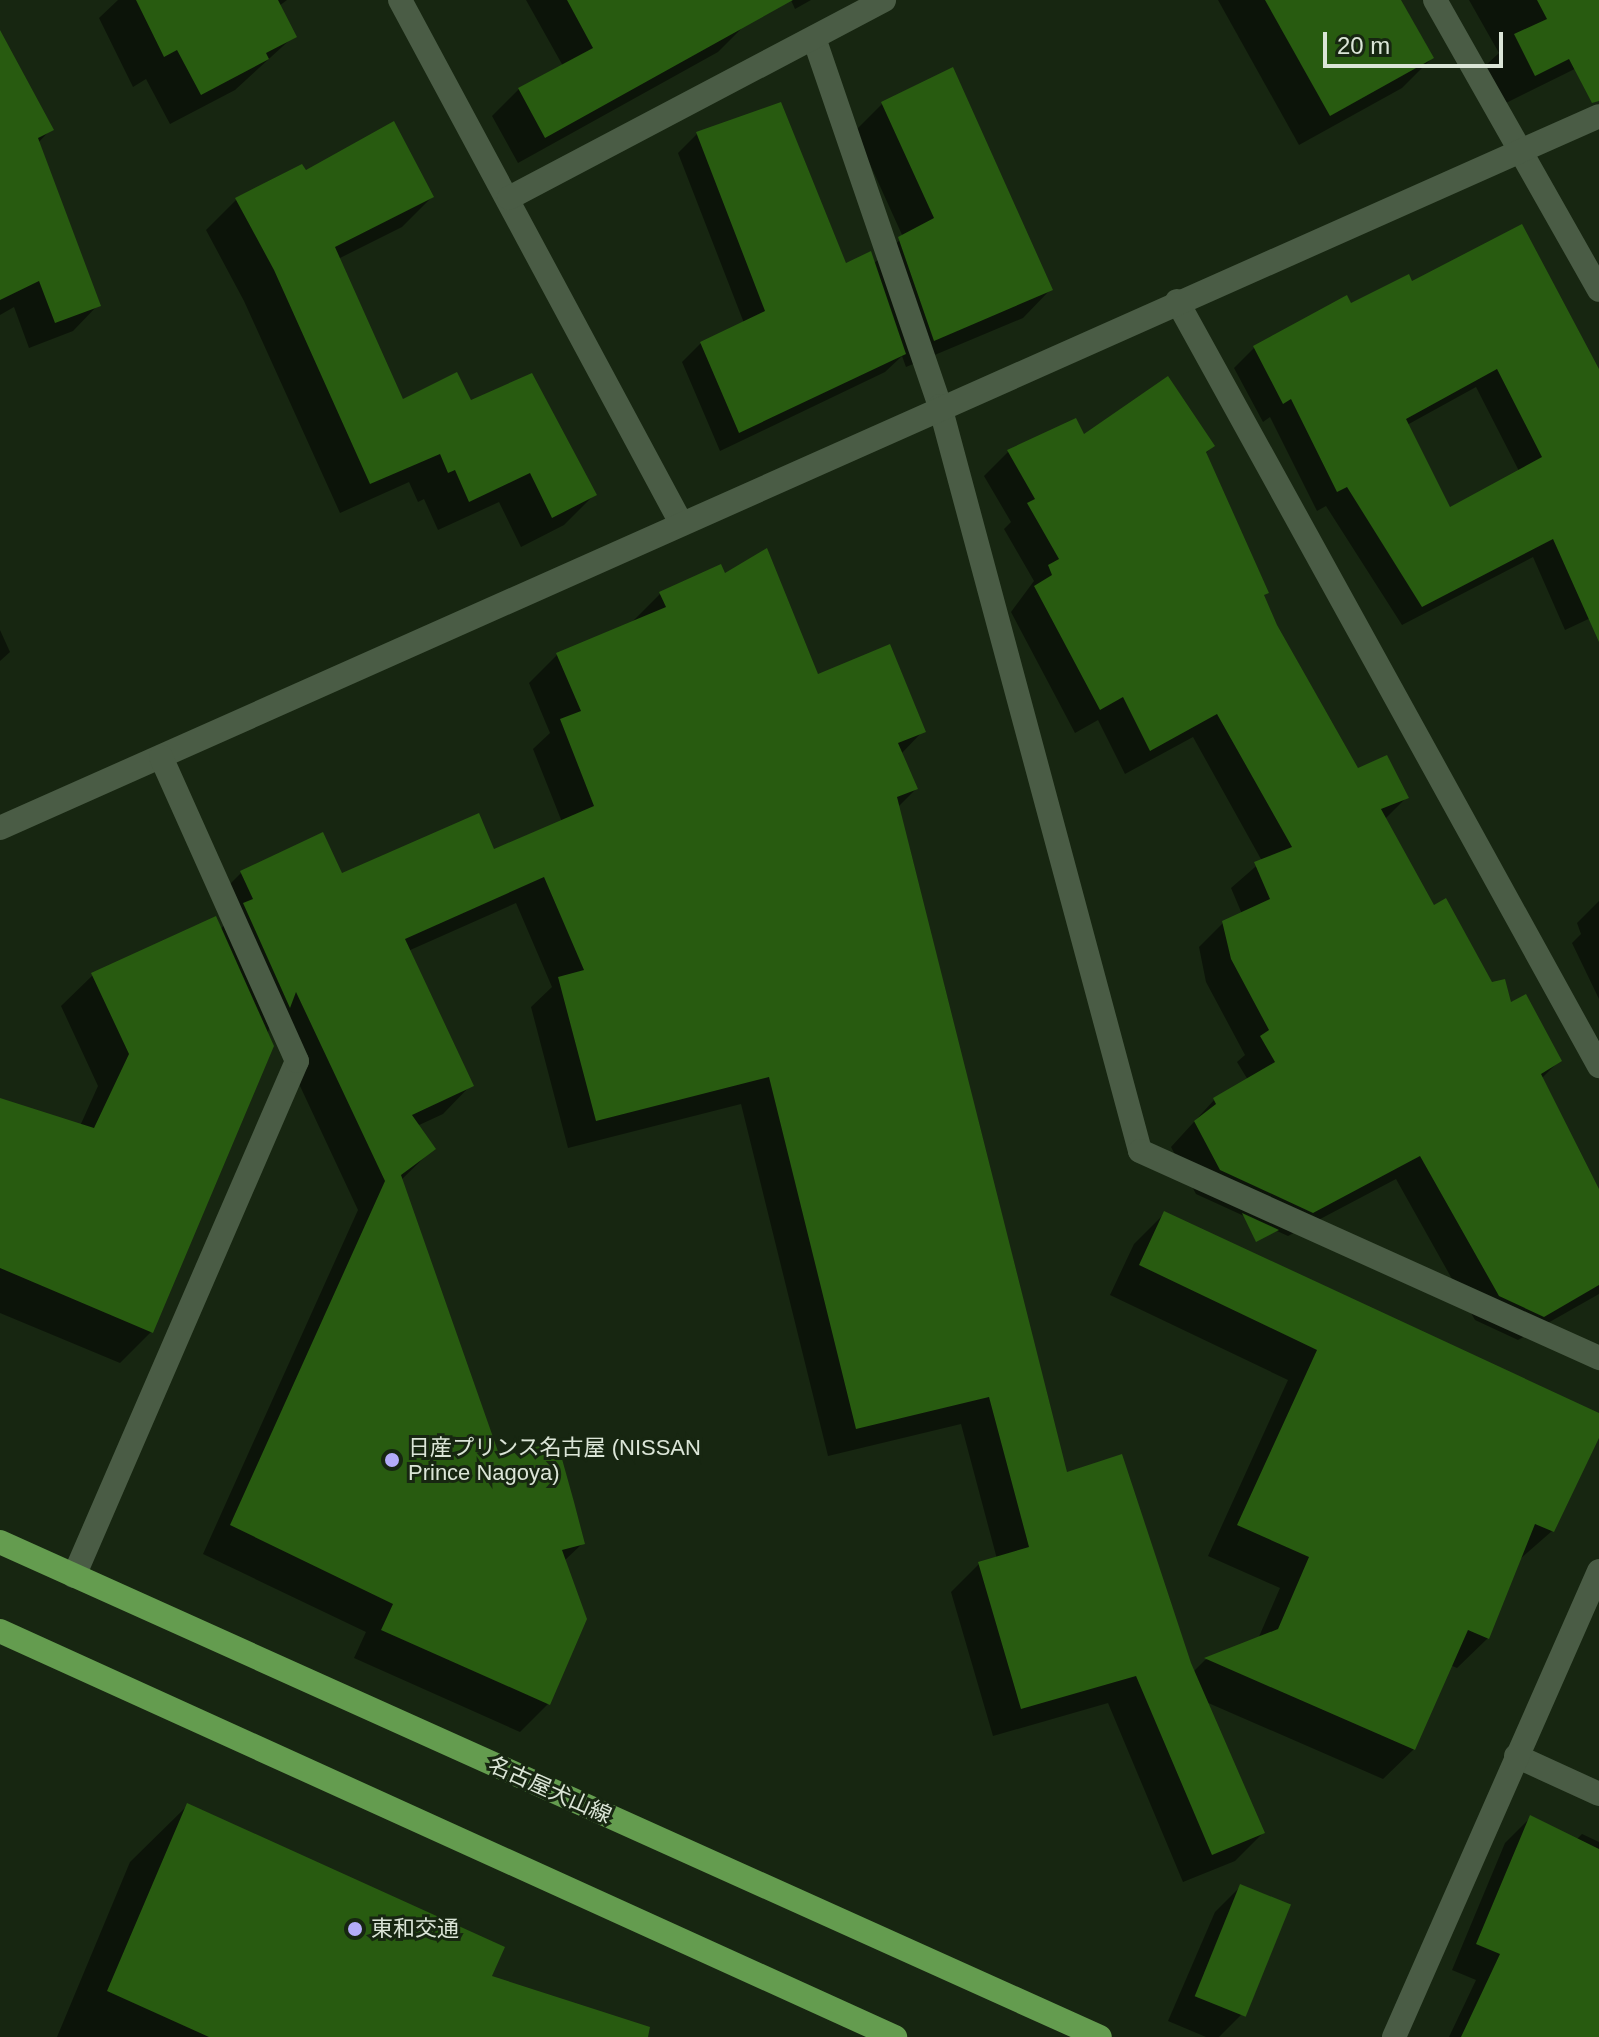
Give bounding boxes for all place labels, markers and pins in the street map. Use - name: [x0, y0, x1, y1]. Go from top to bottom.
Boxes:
- place label: 日産プリンス名古屋 (NISSAN Prince Nagoya): [408, 1434, 701, 1486]
- marker: 日産プリンス名古屋 (NISSAN Prince Nagoya): [383, 1451, 401, 1469]
- place label: 東和交通: [371, 1916, 459, 1942]
- marker: 東和交通: [346, 1920, 364, 1938]

